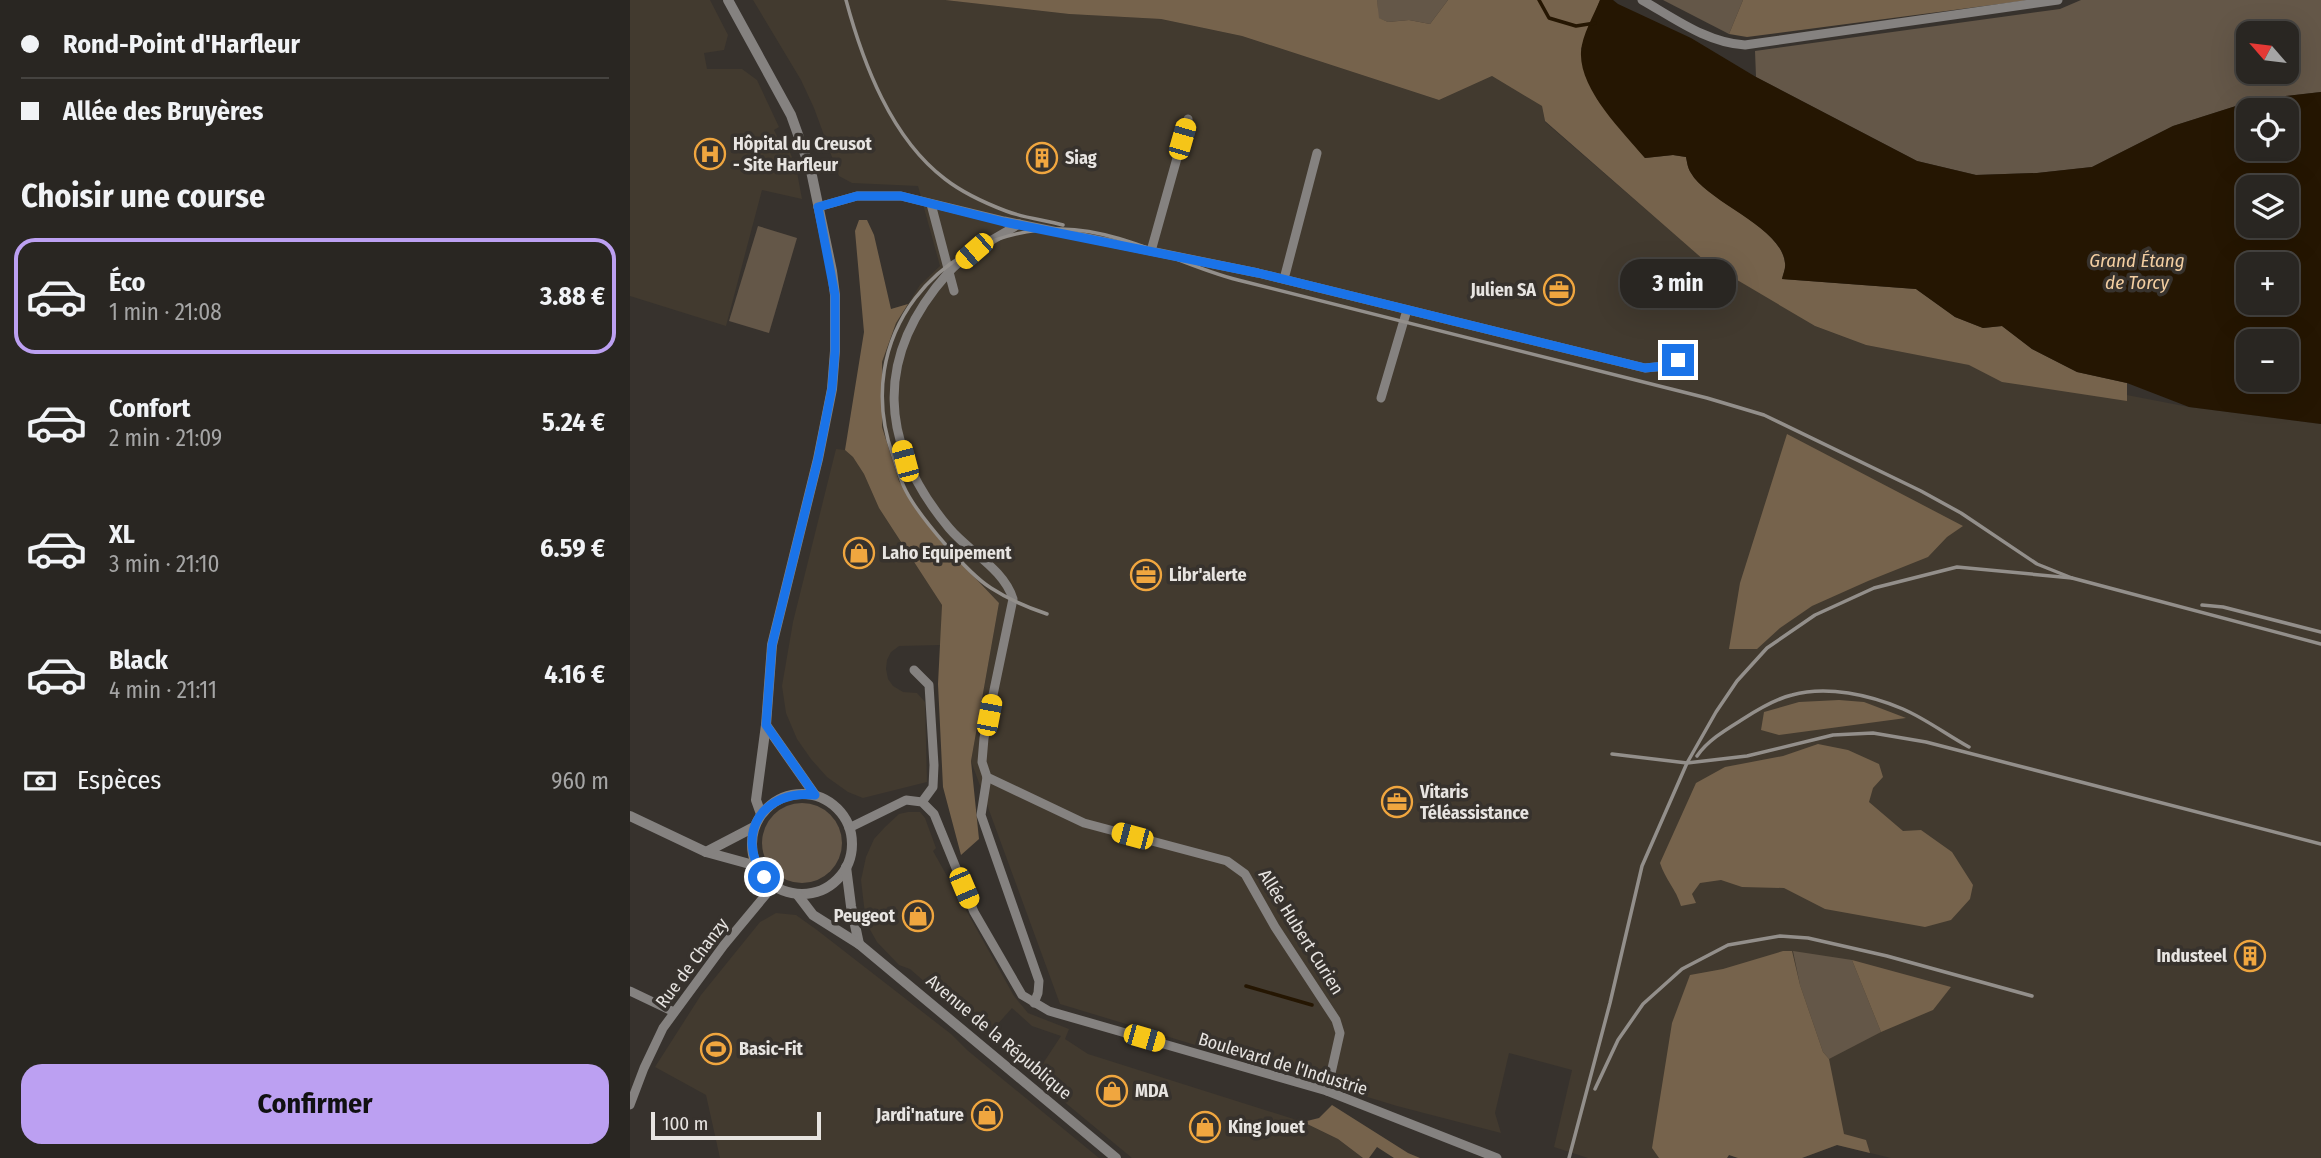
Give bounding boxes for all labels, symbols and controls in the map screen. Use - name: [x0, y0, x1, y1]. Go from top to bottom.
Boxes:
- north arrow: [2236, 21, 2300, 84]
- map controls: [2236, 21, 2299, 392]
- text: Rond-Point d'Harfleur: [63, 29, 300, 60]
- text: Allée des Bruyères: [63, 96, 263, 127]
- button: locate: [2236, 98, 2299, 161]
- car: [1167, 116, 1198, 162]
- place label: Hôpital du Creusot - Site Harfleur: [733, 133, 873, 176]
- hospital icon: Hôpital du Creusot - Site Harfleur: [693, 137, 727, 171]
- building icon: Siag: [1025, 141, 1059, 175]
- place label: Siag: [1065, 147, 1097, 169]
- button: layers: [2236, 175, 2299, 238]
- text: Choisir une course: [21, 177, 265, 215]
- car: [952, 229, 997, 273]
- water label: Grand Étang de Torcy: [2089, 249, 2185, 294]
- button: +: [2236, 252, 2299, 315]
- callout: 3 min: [1620, 258, 1736, 308]
- icon: car: [25, 265, 88, 328]
- text: Éco: [109, 267, 146, 298]
- text: 3 min: [1652, 269, 1704, 297]
- office icon: Julien SA: [1542, 273, 1576, 307]
- place label: Julien SA: [1470, 279, 1536, 301]
- text: 3.88 €: [540, 281, 605, 312]
- text: 1 min · 21:08: [109, 298, 222, 326]
- button: −: [2236, 329, 2299, 392]
- route end: [1662, 344, 1694, 376]
- icon: car: [25, 391, 88, 454]
- text: Confort: [109, 393, 190, 424]
- text: 5.24 €: [542, 407, 605, 438]
- text: 2 min · 21:09: [109, 424, 222, 452]
- car: [890, 438, 921, 484]
- icon: car: [25, 517, 88, 580]
- text: XL: [109, 519, 135, 550]
- text: 6.59 €: [540, 533, 605, 564]
- shop icon: Laho Equipement: [842, 536, 876, 570]
- place label: Laho Equipement: [882, 542, 1012, 564]
- text: 3 min · 21:10: [109, 550, 220, 578]
- office icon: Libr'alerte: [1129, 558, 1163, 592]
- place label: Libr'alerte: [1169, 564, 1247, 586]
- icon: car: [25, 643, 88, 706]
- text: Black: [109, 645, 168, 676]
- text: 4.16 €: [544, 659, 605, 690]
- text: 4 min · 21:11: [109, 676, 217, 704]
- car: [975, 692, 1004, 738]
- icon: cash: [21, 762, 59, 800]
- text: Espèces: [77, 765, 161, 796]
- text: 960 m: [551, 767, 609, 795]
- place label: Vitaris Téléassistance: [1419, 781, 1529, 824]
- office icon: Vitaris Téléassistance: [1380, 785, 1414, 819]
- car: [1109, 820, 1156, 852]
- route start: [748, 861, 780, 893]
- car: [947, 865, 982, 911]
- street label: Allée Hubert Curien: [1254, 865, 1348, 999]
- shop icon: Peugeot: [901, 899, 935, 933]
- place label: Peugeot: [834, 905, 896, 927]
- street label: Rue de Chanzy: [651, 914, 733, 1012]
- building icon: Industeel: [2233, 939, 2267, 973]
- place label: Industeel: [2157, 945, 2227, 967]
- street label: Avenue de la République: [922, 970, 1076, 1104]
- car: [1121, 1022, 1168, 1054]
- street label: Boulevard de l'Industrie: [1196, 1028, 1370, 1100]
- sports icon: Basic-Fit: [699, 1032, 733, 1066]
- place label: Basic-Fit: [739, 1038, 804, 1060]
- button: Confirmer: [21, 1064, 609, 1144]
- shop icon: MDA: [1095, 1074, 1129, 1108]
- place label: MDA: [1135, 1080, 1168, 1102]
- shop icon: Jardi'nature: [970, 1098, 1004, 1132]
- place label: Jardi'nature: [875, 1104, 964, 1126]
- scale bar: [651, 1109, 821, 1141]
- shop icon: King Jouet: [1188, 1110, 1222, 1144]
- text: 100 m: [662, 1112, 708, 1135]
- place label: King Jouet: [1228, 1116, 1306, 1138]

